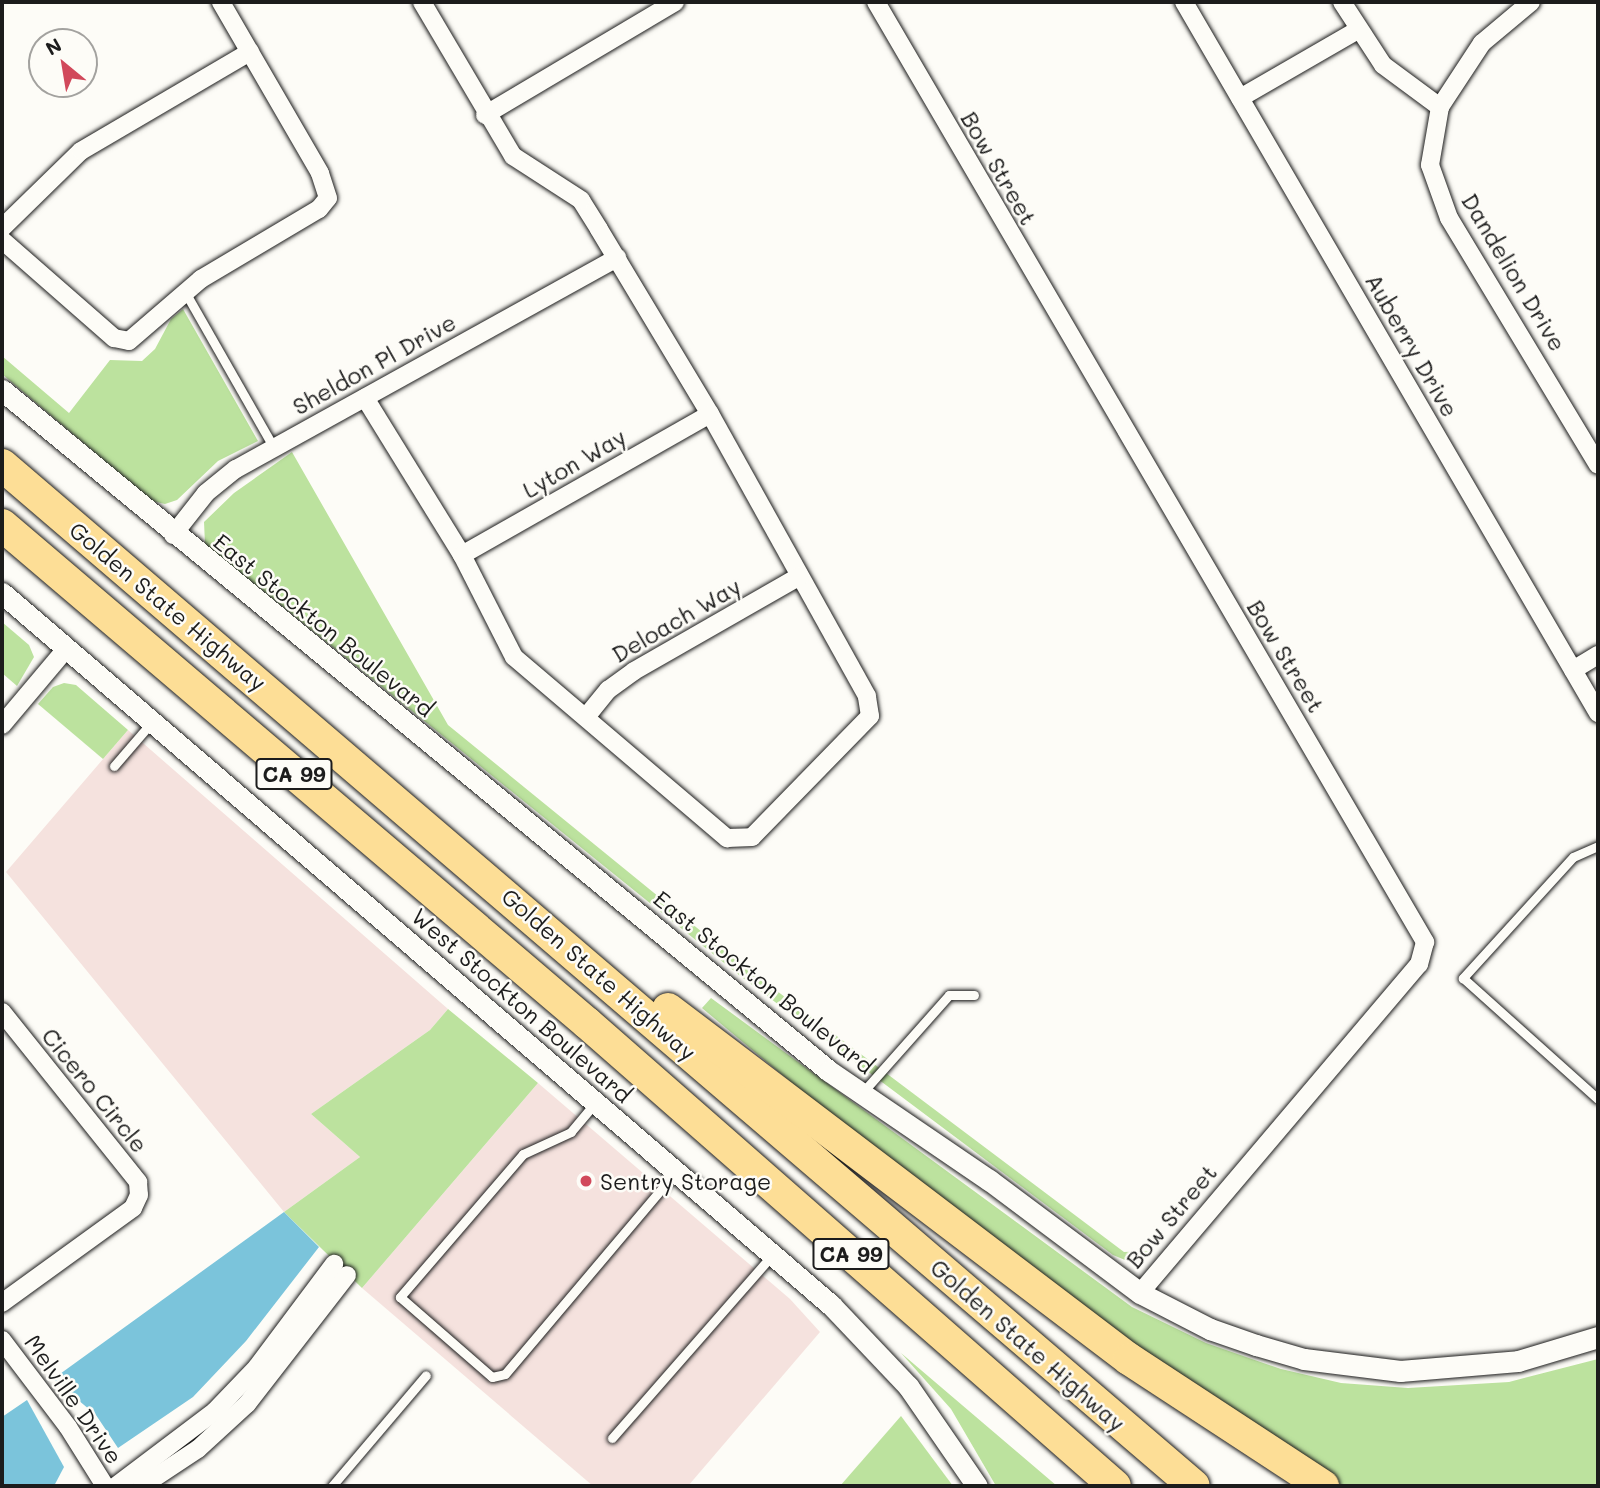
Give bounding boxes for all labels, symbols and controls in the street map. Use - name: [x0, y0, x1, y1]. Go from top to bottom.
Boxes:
- north arrow: [28, 28, 98, 98]
- text: N: [41, 32, 66, 61]
- street label: Bow Street: [955, 106, 1043, 230]
- street label: Dandelion Drive: [1456, 188, 1572, 356]
- street label: Auberry Drive: [1360, 269, 1464, 421]
- street label: Sheldon Pl Drive: [288, 308, 460, 420]
- street label: Lyton Way: [518, 422, 630, 504]
- street label: Golden State Highway: [64, 516, 272, 696]
- street label: East Stockton Boulevard: [208, 528, 440, 722]
- street label: Deloach Way: [607, 572, 745, 668]
- street label: Bow Street: [1242, 595, 1330, 717]
- road number: CA 99: [254, 756, 334, 792]
- street label: Golden State Highway: [496, 882, 702, 1066]
- street label: East Stockton Boulevard: [648, 885, 880, 1079]
- street label: West Stockton Boulevard: [406, 902, 638, 1108]
- street label: Cicero Circle: [36, 1022, 154, 1158]
- street label: Bow Street: [1120, 1159, 1222, 1273]
- place label: Sentry Storage: [600, 1167, 771, 1195]
- marker: Sentry Storage: [578, 1173, 594, 1189]
- road number: CA 99: [811, 1236, 891, 1272]
- street label: Golden State Highway: [925, 1253, 1131, 1437]
- street label: Melville Drive: [19, 1329, 129, 1469]

